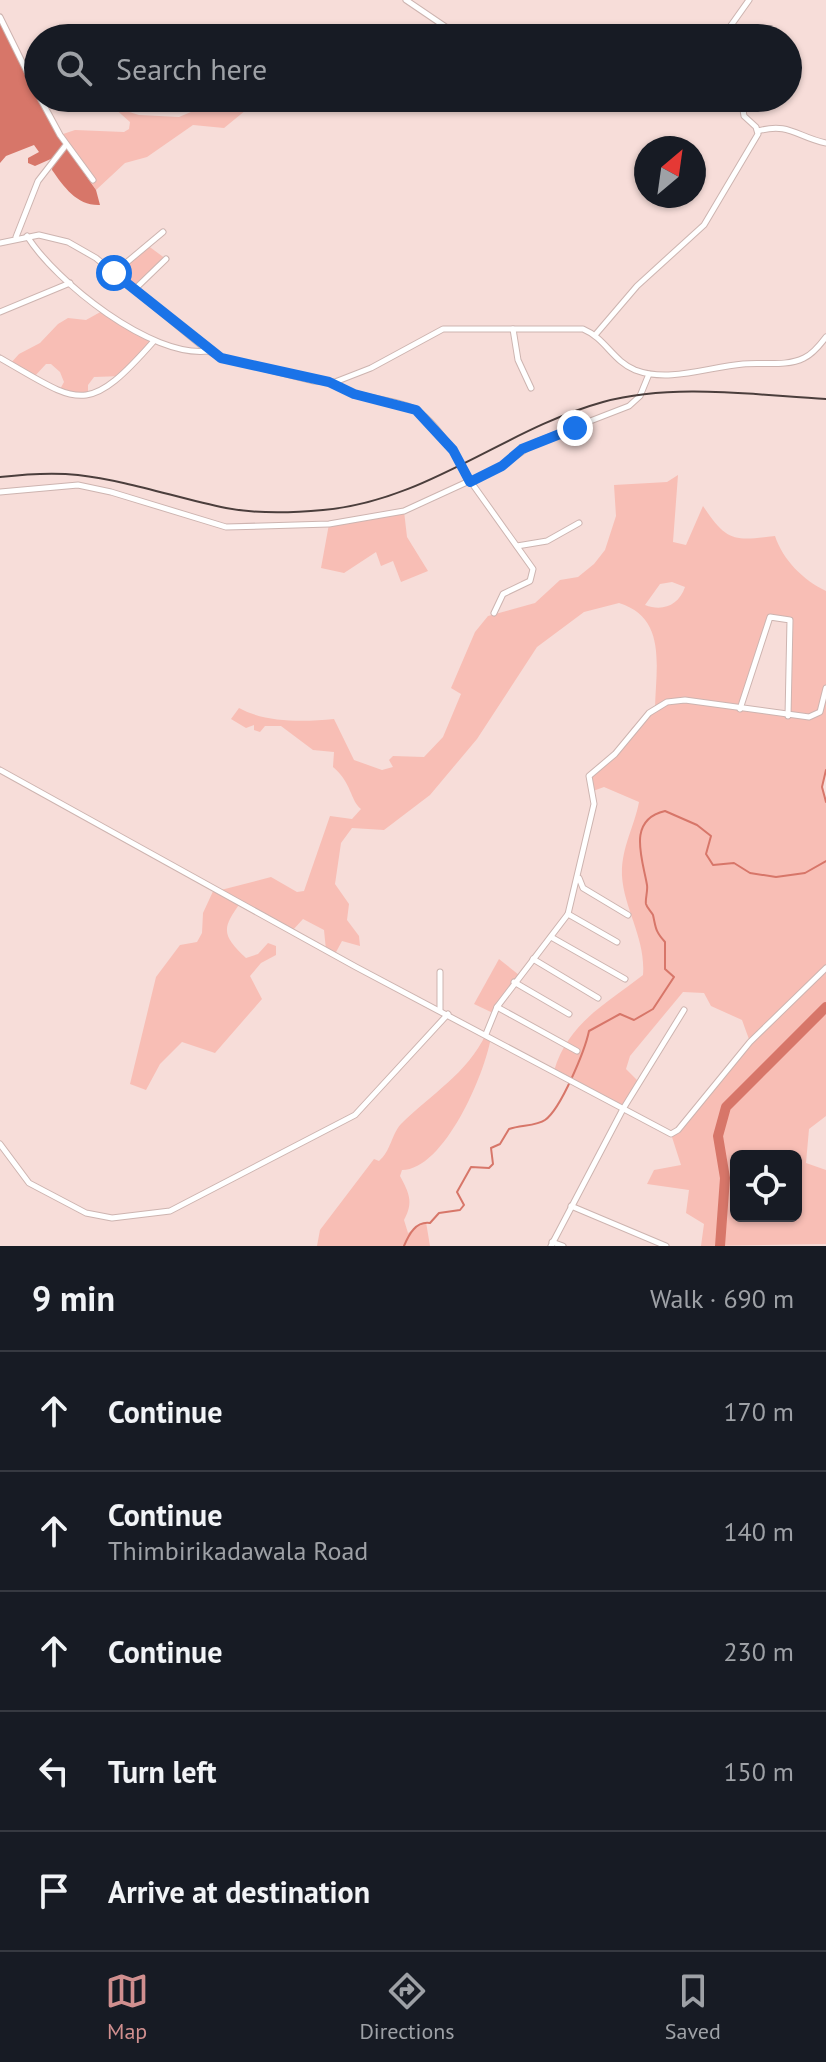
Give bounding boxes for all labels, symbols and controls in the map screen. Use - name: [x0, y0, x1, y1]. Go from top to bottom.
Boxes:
- search box: [24, 24, 802, 112]
- icon: search: [52, 46, 96, 90]
- text: Search here: [116, 49, 267, 88]
- north arrow: [634, 136, 706, 208]
- route start: [96, 255, 132, 291]
- route end: [557, 410, 593, 446]
- map controls: [730, 1150, 802, 1222]
- button: locate: [730, 1150, 802, 1222]
- text: 9 min: [32, 1276, 115, 1320]
- text: Walk · 690 m: [650, 1282, 794, 1315]
- icon: ahead: [32, 1389, 76, 1433]
- text: Continue: [108, 1392, 222, 1431]
- text: 170 m: [723, 1395, 794, 1428]
- text: Continue: [108, 1495, 222, 1534]
- icon: ahead: [32, 1509, 76, 1553]
- text: 140 m: [723, 1515, 794, 1548]
- text: Thimbirikadawala Road: [108, 1534, 368, 1567]
- icon: ahead: [32, 1629, 76, 1673]
- text: Continue: [108, 1632, 222, 1671]
- text: 230 m: [723, 1635, 794, 1668]
- icon: left: [32, 1749, 76, 1793]
- text: Turn left: [108, 1752, 216, 1791]
- text: 150 m: [723, 1755, 794, 1788]
- icon: arrive: [32, 1869, 76, 1913]
- text: Arrive at destination: [108, 1872, 370, 1911]
- tab: Map: [105, 1969, 149, 2045]
- tab: Directions: [359, 1969, 455, 2045]
- tab: Saved: [665, 1969, 721, 2045]

